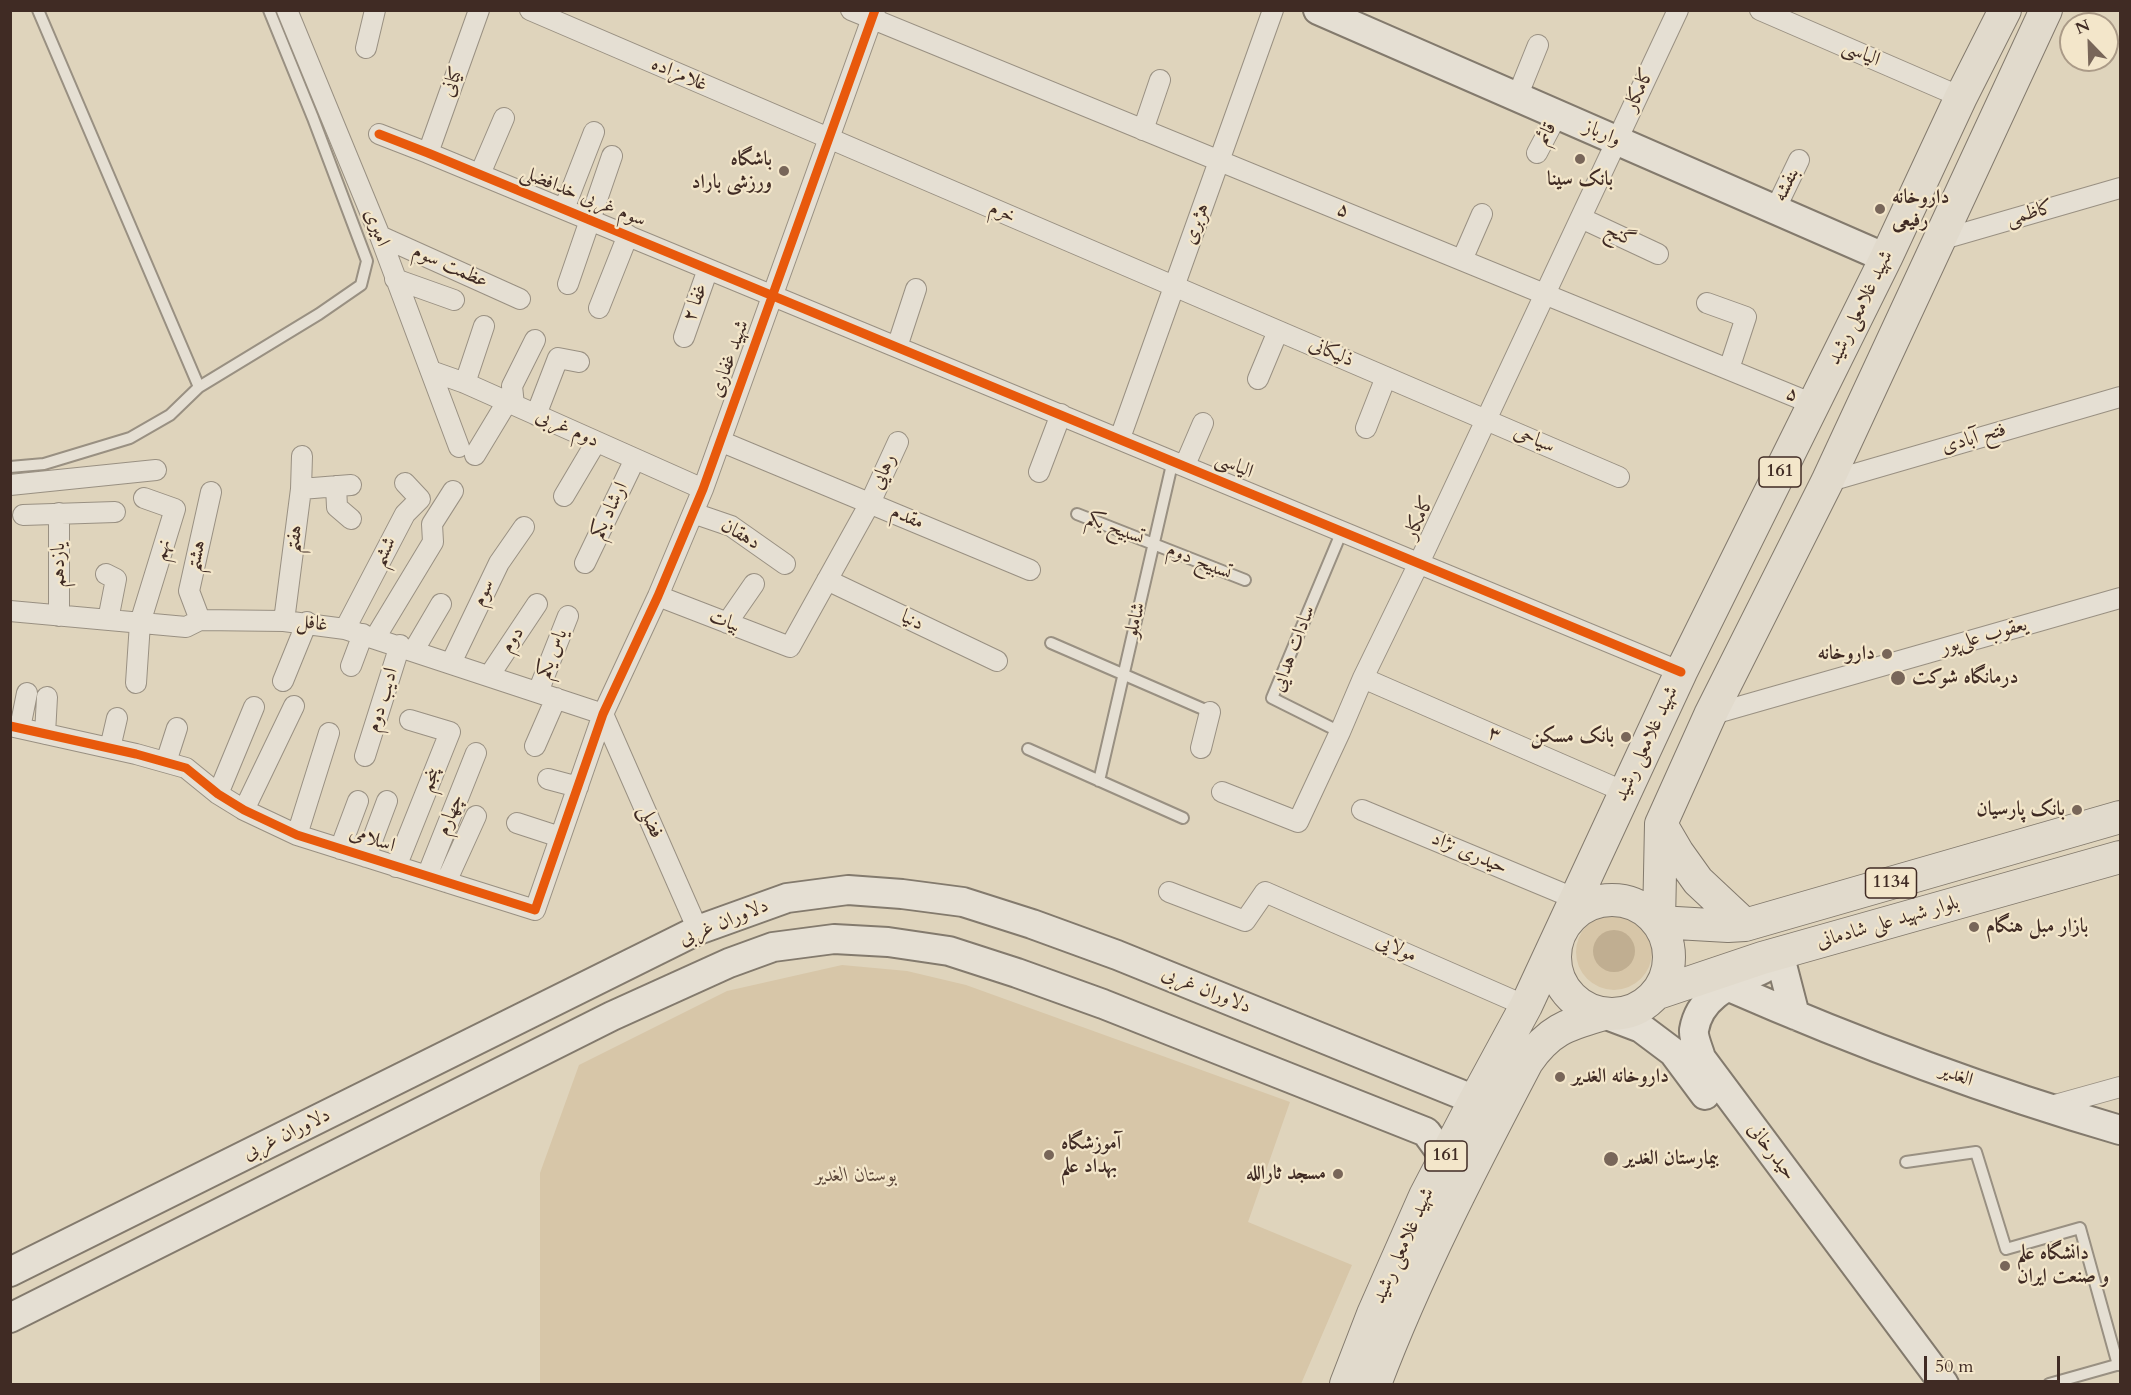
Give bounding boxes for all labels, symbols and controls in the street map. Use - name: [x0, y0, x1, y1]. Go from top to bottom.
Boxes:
- north arrow: [2059, 12, 2119, 72]
- text: N: [2072, 14, 2093, 40]
- street label: الیاسی: [1838, 35, 1884, 73]
- street label: غلامزاده: [647, 52, 711, 98]
- street label: کیانی: [436, 64, 470, 100]
- street label: کامکار: [1619, 64, 1661, 116]
- street label: وارباز: [1580, 115, 1624, 153]
- street label: قائم: [1531, 118, 1563, 150]
- place label: باشگاه ورزشی باراد: [691, 148, 772, 195]
- marker: بانک سینا: [1573, 152, 1587, 166]
- street label: سوم غربی خدافضلی: [517, 161, 649, 233]
- marker: باشگاه ورزشی باراد: [777, 164, 791, 178]
- street label: بنفشه: [1769, 164, 1805, 206]
- place label: بانک سینا: [1547, 168, 1613, 192]
- place label: داروخانه رفیعی: [1892, 186, 1949, 233]
- street label: کاظمی: [2004, 196, 2056, 232]
- street label: خرم: [985, 197, 1019, 229]
- street label: ۵: [1333, 198, 1353, 224]
- street label: هژبری: [1178, 200, 1216, 248]
- marker: داروخانه رفیعی: [1873, 202, 1887, 216]
- street label: امیری: [358, 206, 394, 250]
- street label: گنج: [1601, 219, 1639, 253]
- street label: عظمت سوم: [409, 240, 491, 294]
- street label: شهید غلامعلی رشید: [1823, 247, 1899, 369]
- street label: غفا ۲: [678, 281, 714, 325]
- street label: شهید غفاری: [705, 317, 755, 401]
- street label: ذلیکانی: [1305, 333, 1357, 373]
- street label: ۵: [1782, 382, 1802, 408]
- street label: دوم غربی: [532, 404, 602, 454]
- street label: فتح آبادی: [1939, 418, 2009, 460]
- street label: سیاحی: [1510, 421, 1558, 459]
- street label: الیاسی: [1211, 447, 1257, 485]
- street label: رهایی: [866, 451, 902, 493]
- road number: 161: [1759, 457, 1801, 487]
- street label: ارشاد یکم: [586, 479, 634, 543]
- street label: کامکار: [1399, 492, 1441, 544]
- street label: مقدم: [887, 500, 927, 536]
- street label: تسبیح یکم: [1083, 507, 1147, 551]
- street label: دهقان: [716, 514, 764, 556]
- street label: هفتم: [281, 524, 309, 554]
- street label: ششم: [367, 533, 403, 571]
- street label: نهم: [148, 536, 178, 564]
- street label: هشتم: [182, 538, 212, 574]
- street label: تسبیح دوم: [1163, 538, 1235, 586]
- street label: یازدهم: [47, 543, 71, 587]
- street label: سوم: [467, 576, 501, 610]
- street label: شاملو: [1120, 600, 1152, 640]
- street label: سادات هدایی: [1267, 602, 1321, 696]
- street label: بیات: [705, 605, 743, 639]
- street label: دنیا: [897, 605, 927, 637]
- street label: غافل: [295, 610, 329, 638]
- street label: یعقوب علی‌پور: [1938, 613, 2030, 661]
- street label: دوم: [496, 622, 530, 658]
- street label: یاس یکم: [532, 626, 574, 682]
- place label: داروخانه: [1818, 642, 1875, 666]
- marker: داروخانه: [1880, 647, 1894, 661]
- street label: ادیب دوم: [362, 665, 404, 735]
- place label: درمانگاه شوکت: [1912, 666, 2018, 690]
- marker: درمانگاه شوکت: [1889, 669, 1907, 687]
- street label: شهید غلامعلی رشید: [1610, 682, 1684, 806]
- street label: ۳: [1484, 722, 1504, 748]
- place label: بانک مسکن: [1531, 725, 1614, 749]
- marker: بانک مسکن: [1619, 730, 1633, 744]
- street label: پنجم: [415, 764, 447, 796]
- street label: چهارم: [432, 791, 470, 839]
- place label: بانک پارسیان: [1976, 798, 2065, 822]
- street label: فضلی: [632, 802, 668, 842]
- marker: بانک پارسیان: [2070, 803, 2084, 817]
- street label: اسلامی: [346, 821, 398, 859]
- street label: حیدری نژاد: [1427, 827, 1511, 881]
- road number: 1134: [1866, 868, 1916, 898]
- street label: بلوار شهید علی شادمانی: [1814, 891, 1962, 955]
- street label: دلاوران غربی: [676, 894, 772, 952]
- place label: بازار مبل هنگام: [1986, 915, 2088, 939]
- marker: بازار مبل هنگام: [1967, 920, 1981, 934]
- street label: مولایی: [1372, 929, 1420, 969]
- street label: دلاوران غربی: [1158, 962, 1254, 1020]
- street label: الغدیر: [1936, 1059, 1976, 1093]
- place label: داروخانه الغدیر: [1572, 1065, 1669, 1089]
- marker: داروخانه الغدیر: [1553, 1070, 1567, 1084]
- street label: دلاوران غربی: [239, 1104, 335, 1166]
- street label: حیدرخانی: [1741, 1118, 1801, 1186]
- place label: آموزشگاه بهداد علم: [1061, 1132, 1121, 1179]
- road number: 161: [1425, 1141, 1467, 1171]
- place label: بیمارستان الغدیر: [1624, 1147, 1719, 1171]
- marker: آموزشگاه بهداد علم: [1042, 1148, 1056, 1162]
- marker: بیمارستان الغدیر: [1602, 1150, 1620, 1168]
- place label: مسجد ثارالله: [1246, 1162, 1326, 1186]
- park label: بوستان الغدیر: [815, 1164, 897, 1188]
- marker: مسجد ثارالله: [1331, 1167, 1345, 1181]
- street label: شهید غلامعلی رشید: [1368, 1184, 1440, 1308]
- place label: دانشگاه علم و صنعت ایران: [2017, 1242, 2109, 1289]
- marker: دانشگاه علم و صنعت ایران: [1998, 1259, 2012, 1273]
- scale bar: [1927, 1344, 2064, 1382]
- text: 50 m: [1935, 1354, 1974, 1379]

